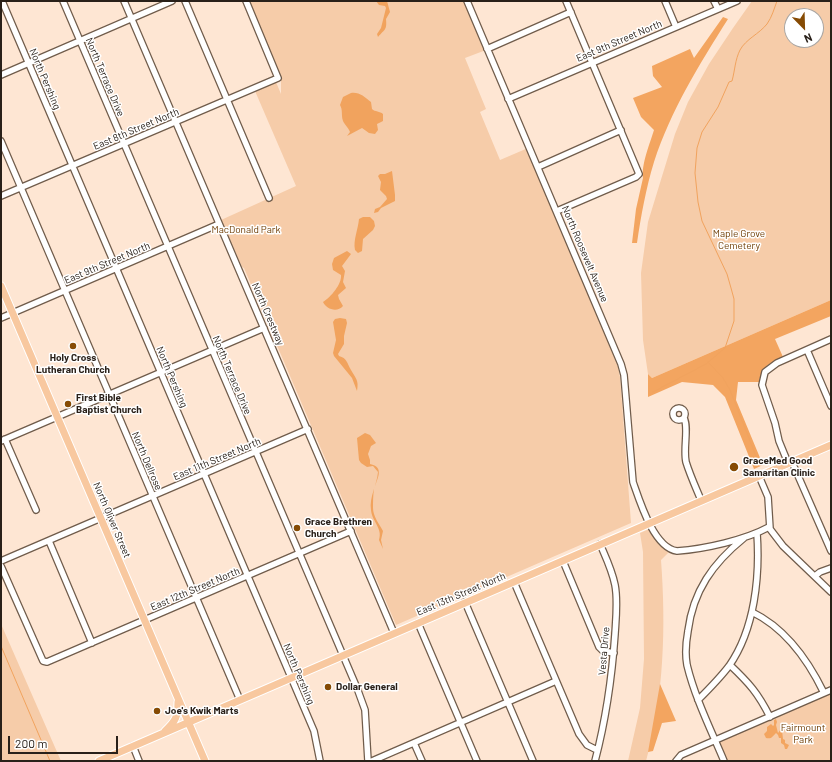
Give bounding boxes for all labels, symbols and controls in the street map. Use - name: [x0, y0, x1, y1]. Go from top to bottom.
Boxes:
- north arrow: [784, 8, 824, 48]
- street label: East 9th Street North: [574, 17, 664, 65]
- text: N: [803, 31, 814, 46]
- street label: North Terrace Drive: [83, 36, 127, 118]
- street label: North Pershing: [27, 47, 63, 111]
- street label: East 8th Street North: [91, 105, 181, 153]
- street label: North Roosevelt Avenue: [559, 204, 611, 304]
- park label: MacDonald Park: [212, 224, 280, 236]
- park label: Maple Grove Cemetery: [713, 228, 765, 252]
- street label: East 9th Street North: [62, 239, 152, 287]
- street label: North Crestway: [249, 281, 287, 347]
- street label: North Terrace Drive: [210, 334, 254, 416]
- marker: Holy Cross Lutheran Church: [68, 341, 78, 351]
- street label: North Pershing: [154, 345, 190, 409]
- place label: Holy Cross Lutheran Church: [36, 352, 110, 376]
- place label: First Bible Baptist Church: [76, 392, 142, 416]
- marker: First Bible Baptist Church: [63, 399, 73, 409]
- street label: North Dellrose: [129, 430, 165, 492]
- street label: East 11th Street North: [171, 435, 263, 483]
- place label: GraceMed Good Samaritan Clinic: [743, 455, 815, 478]
- marker: GraceMed Good Samaritan Clinic: [728, 461, 740, 473]
- street label: North Oliver Street: [91, 480, 133, 560]
- place label: Grace Brethren Church: [305, 516, 372, 540]
- marker: Grace Brethren Church: [292, 523, 302, 533]
- street label: East 12th Street North: [149, 565, 241, 613]
- street label: East 13th Street North: [415, 570, 507, 618]
- street label: Vesta Drive: [596, 626, 612, 676]
- street label: North Pershing: [281, 642, 317, 706]
- place label: Dollar General: [336, 681, 398, 693]
- marker: Dollar General: [323, 682, 333, 692]
- place label: Joe's Kwik Marts: [165, 705, 239, 717]
- marker: Joe's Kwik Marts: [152, 706, 162, 716]
- park label: Fairmount Park: [781, 722, 825, 746]
- scale bar: [10, 728, 120, 754]
- text: 200 m: [15, 736, 47, 750]

